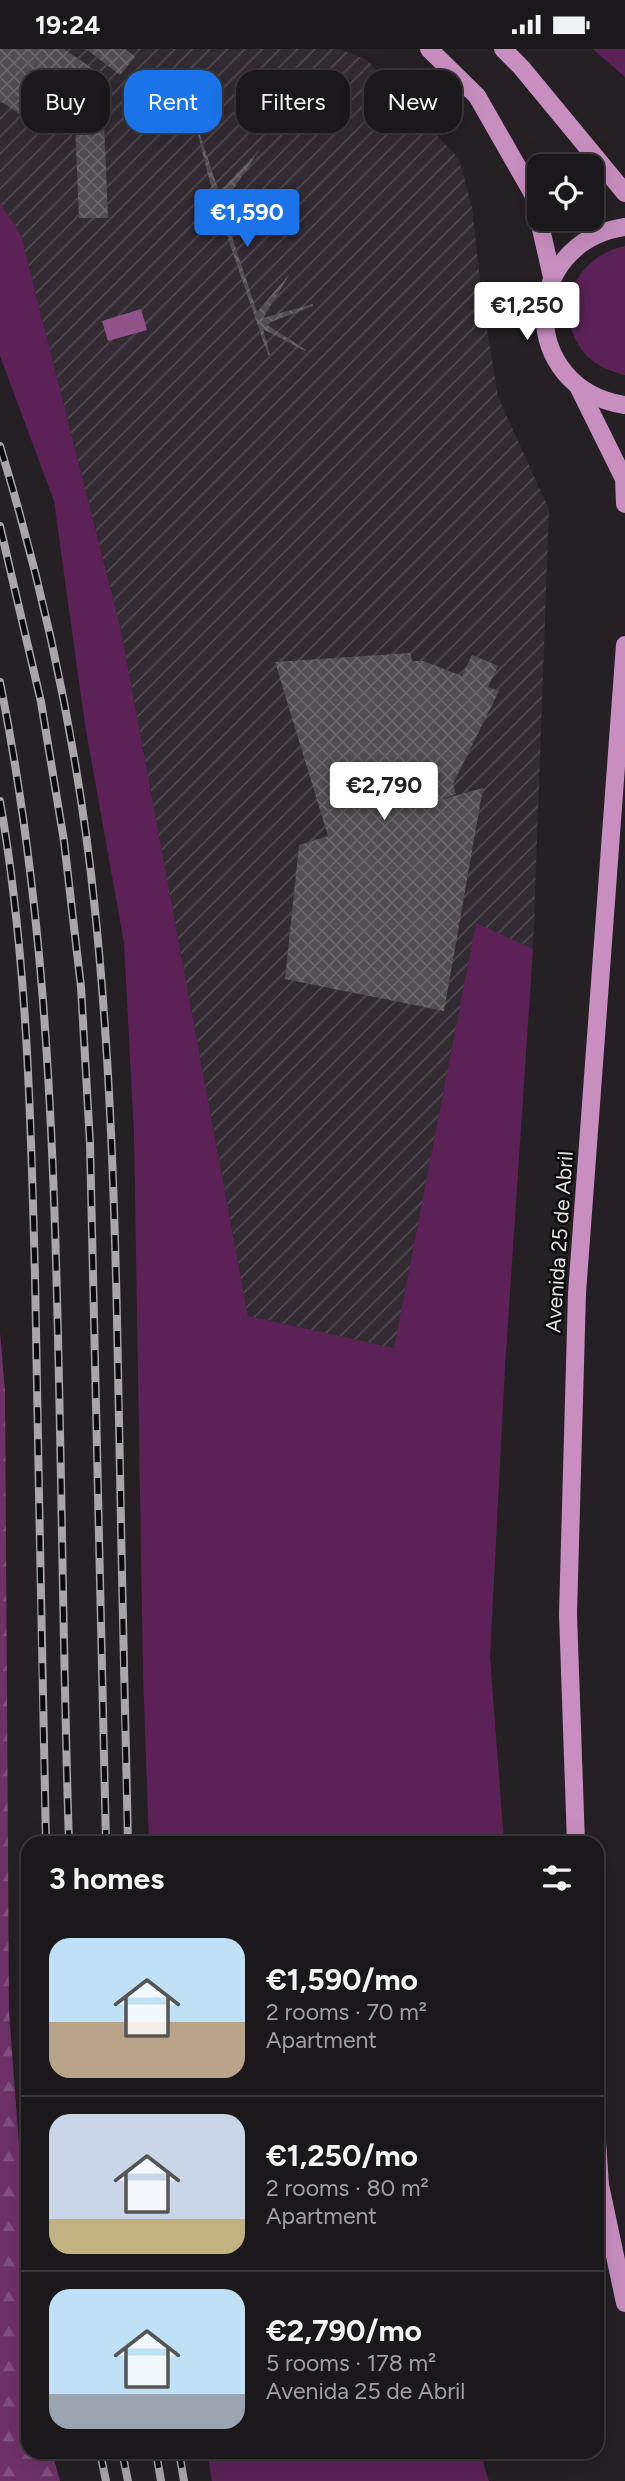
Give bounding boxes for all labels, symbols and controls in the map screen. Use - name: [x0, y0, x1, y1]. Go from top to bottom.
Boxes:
- text: 19:24: [35, 9, 100, 41]
- chip: Buy: [21, 70, 110, 133]
- chip: Rent: [124, 70, 222, 133]
- chip: Filters: [236, 70, 350, 133]
- chip: New: [364, 70, 462, 133]
- map controls: [527, 154, 604, 231]
- button: locate: [527, 154, 604, 231]
- pin: €1,590: [190, 189, 304, 249]
- text: €1,590: [210, 198, 284, 226]
- pin: €1,250: [470, 282, 584, 342]
- text: €1,250: [490, 291, 564, 319]
- pin: €2,790: [327, 763, 441, 822]
- text: €2,790: [346, 771, 422, 799]
- street label: Avenida 25 de Abril: [540, 1150, 578, 1334]
- icon: filters: [538, 1859, 576, 1897]
- text: 3 homes: [49, 1860, 164, 1897]
- text: €1,590/mo: [266, 1961, 418, 1998]
- icon: home: [105, 1966, 189, 2050]
- text: 2 rooms · 70 m²: [266, 1998, 427, 2026]
- text: Apartment: [266, 2026, 377, 2054]
- text: €1,250/mo: [266, 2137, 418, 2174]
- icon: home: [105, 2142, 189, 2226]
- text: 2 rooms · 80 m²: [266, 2174, 429, 2202]
- text: Apartment: [266, 2202, 377, 2230]
- text: €2,790/mo: [266, 2312, 422, 2349]
- icon: home: [105, 2317, 189, 2401]
- text: 5 rooms · 178 m²: [266, 2349, 436, 2377]
- text: Avenida 25 de Abril: [266, 2377, 465, 2405]

